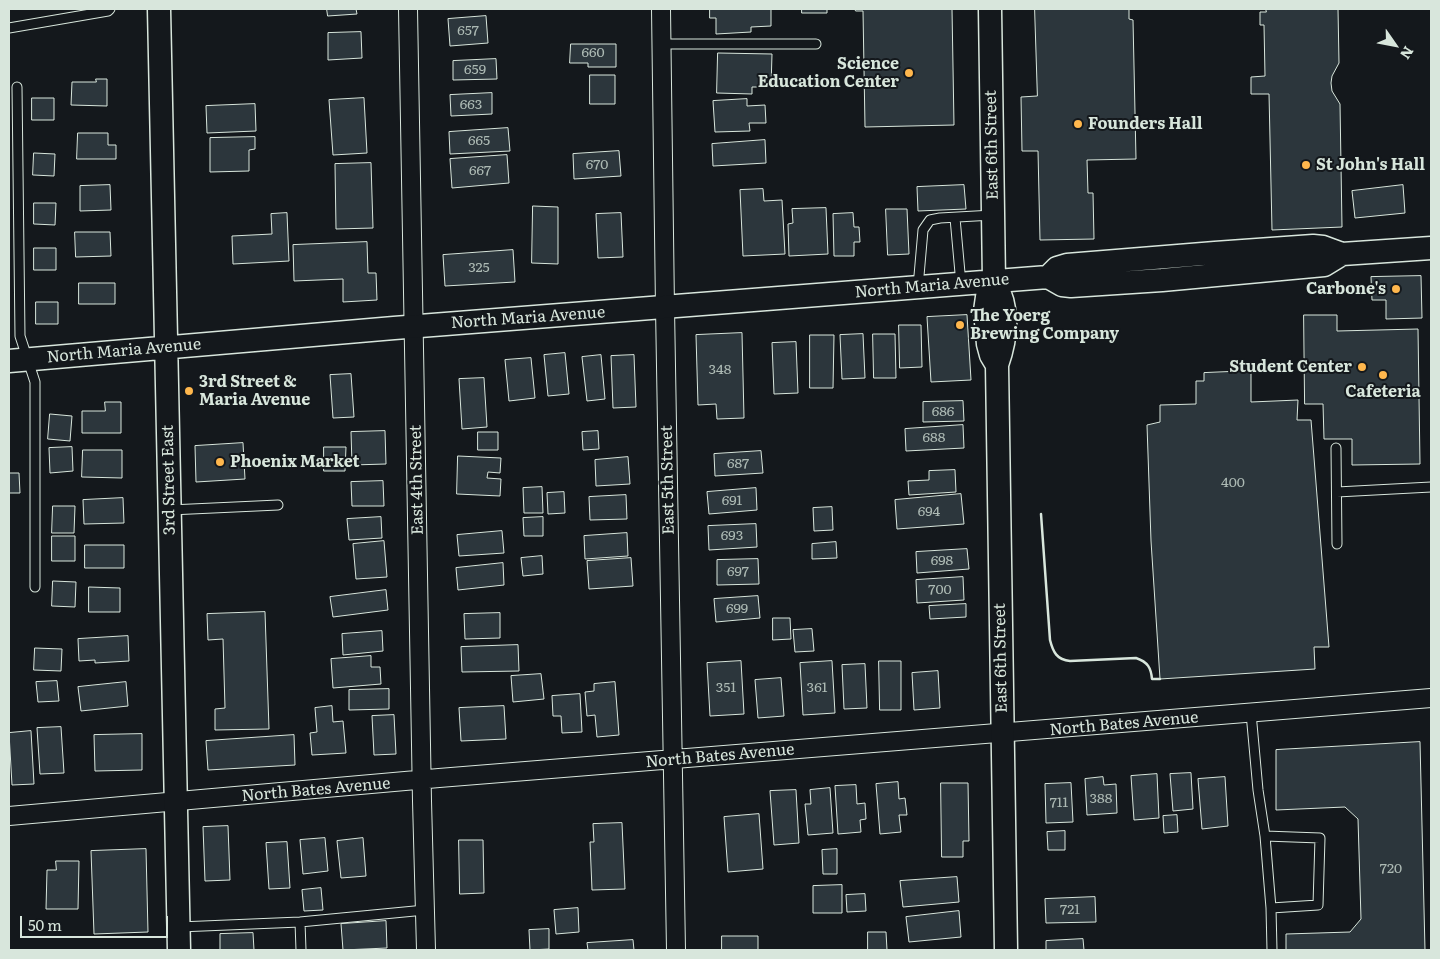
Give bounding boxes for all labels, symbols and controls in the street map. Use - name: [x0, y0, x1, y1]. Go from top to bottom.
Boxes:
- north arrow: [1370, 20, 1420, 70]
- house number: 657: [457, 23, 479, 39]
- text: N: [1396, 43, 1419, 64]
- house number: 660: [581, 45, 605, 61]
- place label: Science Education Center: [758, 54, 899, 92]
- house number: 659: [464, 62, 486, 78]
- marker: Science Education Center: [903, 67, 915, 79]
- street label: East 6th Street: [981, 90, 1003, 200]
- house number: 663: [460, 97, 482, 113]
- place label: Founders Hall: [1088, 114, 1203, 134]
- marker: Founders Hall: [1072, 118, 1084, 130]
- house number: 665: [468, 133, 490, 149]
- place label: St John's Hall: [1316, 155, 1425, 175]
- house number: 670: [586, 157, 608, 173]
- marker: St John's Hall: [1300, 159, 1312, 171]
- house number: 667: [469, 163, 491, 179]
- house number: 325: [468, 260, 490, 276]
- street label: North Maria Avenue: [854, 270, 1010, 302]
- place label: Carbone's: [1306, 279, 1386, 299]
- marker: Carbone's: [1390, 283, 1402, 295]
- street label: North Maria Avenue: [450, 303, 606, 333]
- place label: The Yoerg Brewing Company: [970, 306, 1119, 344]
- marker: The Yoerg Brewing Company: [954, 319, 966, 331]
- street label: North Maria Avenue: [46, 335, 202, 367]
- place label: Student Center: [1229, 357, 1352, 377]
- marker: Student Center: [1356, 361, 1368, 373]
- house number: 348: [709, 362, 731, 378]
- marker: Cafeteria: [1377, 369, 1389, 381]
- place label: 3rd Street & Maria Avenue: [199, 372, 310, 410]
- place label: Cafeteria: [1345, 382, 1421, 402]
- marker: 3rd Street & Maria Avenue: [183, 385, 195, 397]
- house number: 686: [932, 404, 954, 420]
- street label: 3rd Street East: [158, 425, 180, 535]
- street label: East 4th Street: [406, 425, 428, 535]
- street label: East 5th Street: [657, 425, 679, 535]
- house number: 688: [923, 430, 945, 446]
- place label: Phoenix Market: [230, 452, 360, 472]
- marker: Phoenix Market: [214, 456, 226, 468]
- house number: 687: [727, 456, 749, 472]
- house number: 400: [1221, 475, 1245, 491]
- house number: 691: [722, 493, 742, 509]
- house number: 694: [918, 504, 940, 520]
- house number: 693: [721, 528, 743, 544]
- house number: 698: [931, 553, 953, 569]
- house number: 697: [727, 564, 749, 580]
- house number: 700: [928, 582, 952, 598]
- house number: 699: [726, 601, 748, 617]
- street label: East 6th Street: [990, 603, 1012, 713]
- house number: 351: [716, 680, 736, 696]
- house number: 361: [807, 680, 827, 696]
- street label: North Bates Avenue: [1049, 708, 1199, 740]
- street label: North Bates Avenue: [645, 740, 795, 772]
- street label: North Bates Avenue: [241, 774, 391, 806]
- house number: 388: [1089, 791, 1113, 807]
- house number: 711: [1050, 795, 1068, 811]
- house number: 720: [1380, 861, 1402, 877]
- house number: 721: [1060, 902, 1080, 918]
- scale bar: [22, 906, 170, 938]
- text: 50 m: [28, 913, 62, 936]

